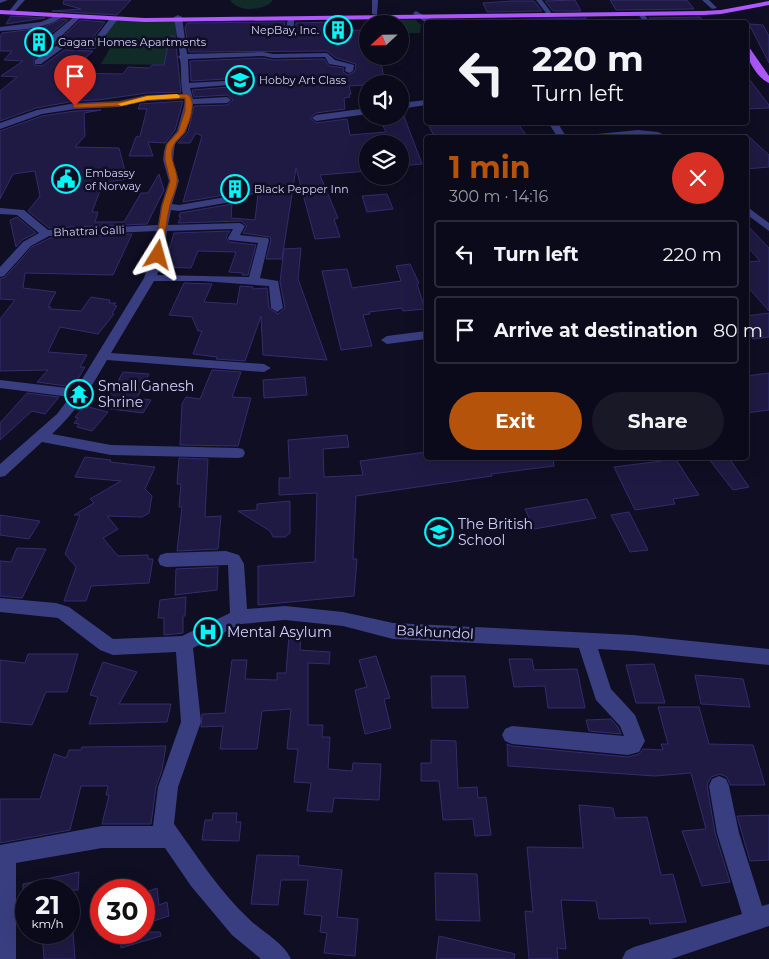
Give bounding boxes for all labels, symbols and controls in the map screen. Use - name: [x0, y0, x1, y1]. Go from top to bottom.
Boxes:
- building icon: NepBay, Inc.: [323, 15, 353, 45]
- north arrow: [359, 15, 409, 65]
- map controls: [359, 15, 409, 185]
- place label: NepBay, Inc.: [251, 23, 319, 37]
- building icon: Gagan Homes Apartments: [24, 27, 54, 57]
- place label: Gagan Homes Apartments: [58, 35, 207, 49]
- text: 220 m: [532, 37, 644, 80]
- icon: left: [449, 40, 514, 105]
- pin: [54, 55, 96, 106]
- icon: arrive: [61, 62, 89, 90]
- school or university icon: Hobby Art Class: [225, 65, 255, 95]
- place label: Hobby Art Class: [259, 73, 347, 87]
- button: sound: [359, 75, 409, 125]
- text: Turn left: [532, 80, 624, 107]
- button: layers: [359, 135, 409, 185]
- text: 1 min: [449, 149, 530, 186]
- button: close: [672, 152, 724, 204]
- public building icon: Embassy of Norway: [51, 164, 81, 194]
- place label: Embassy of Norway: [85, 166, 141, 193]
- building icon: Black Pepper Inn: [220, 174, 250, 204]
- place label: Black Pepper Inn: [254, 182, 349, 196]
- text: 300 m · 14:16: [449, 187, 548, 206]
- street label: Bhattrai Galli: [53, 223, 125, 239]
- position arrow: [131, 228, 183, 280]
- icon: left: [451, 240, 479, 268]
- text: Turn left: [494, 243, 579, 266]
- text: 220 m: [663, 243, 722, 266]
- icon: arrive: [451, 316, 479, 344]
- text: Arrive at destination: [494, 319, 698, 342]
- text: 80 m: [713, 319, 763, 342]
- place label: Small Ganesh Shrine: [98, 377, 194, 411]
- temple icon: Small Ganesh Shrine: [64, 379, 94, 409]
- button: Exit: [449, 392, 582, 450]
- button: Share: [592, 392, 724, 450]
- place label: The British School: [458, 515, 533, 549]
- school or university icon: The British School: [424, 517, 454, 547]
- hospital icon: Mental Asylum: [193, 617, 223, 647]
- street label: Bakhundol: [396, 621, 474, 643]
- place label: Mental Asylum: [227, 623, 332, 641]
- speed limit sign: 30: [90, 879, 155, 944]
- text: 21: [35, 890, 60, 920]
- text: km/h: [31, 916, 64, 931]

